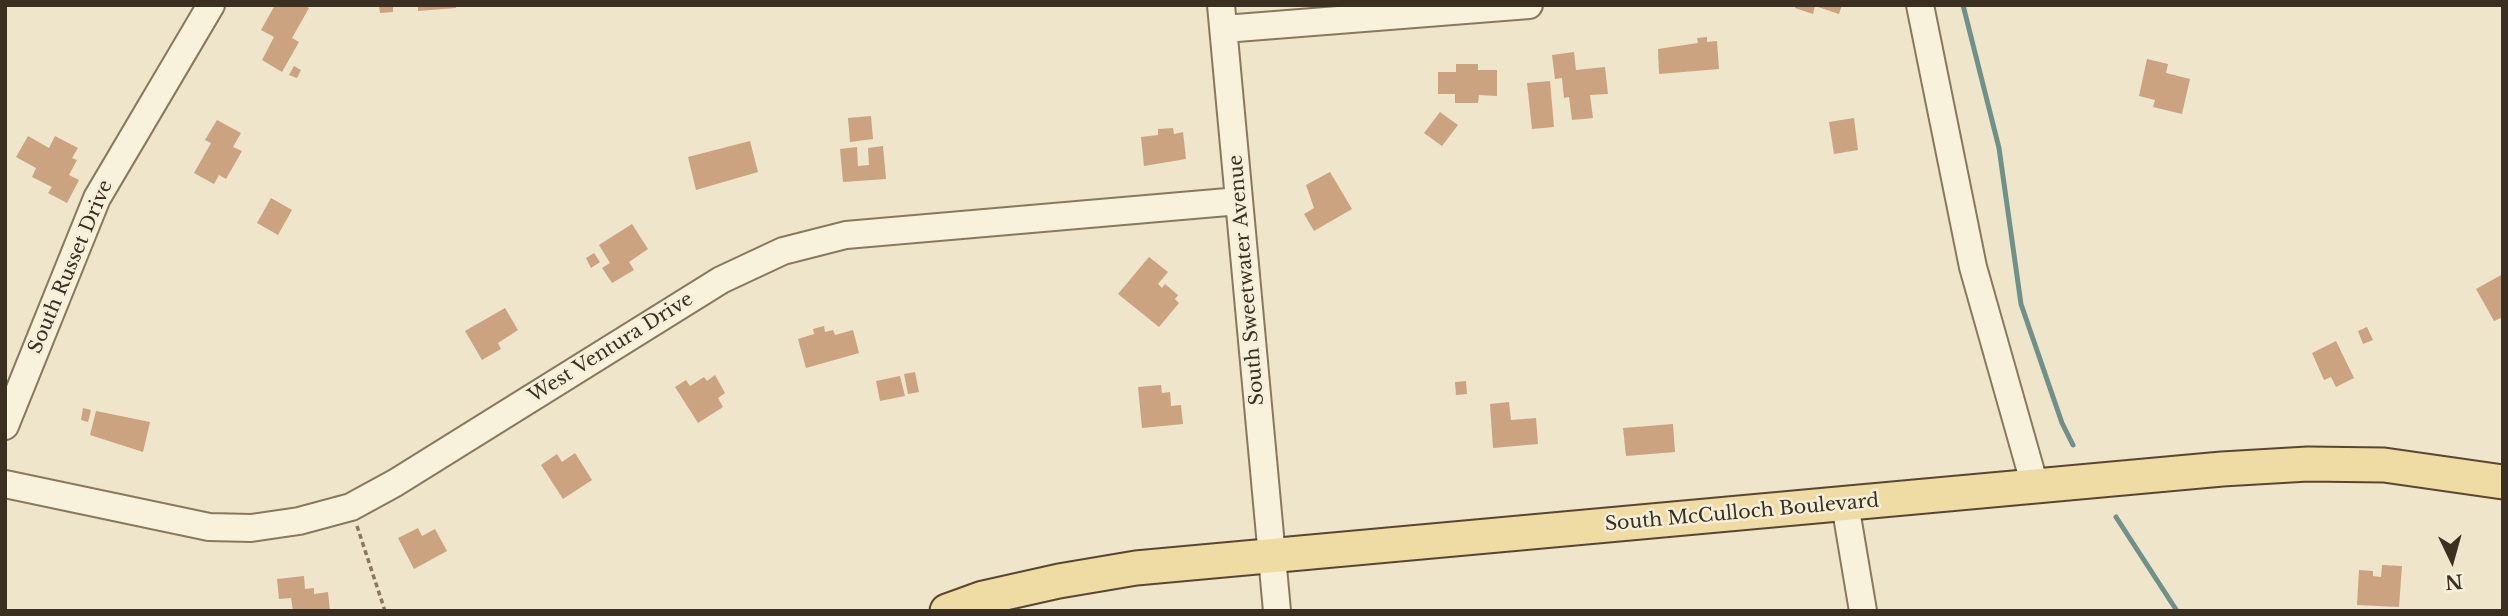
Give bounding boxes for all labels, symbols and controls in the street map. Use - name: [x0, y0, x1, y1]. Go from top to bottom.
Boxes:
- street label: South Sweetwater Avenue: [1225, 154, 1269, 406]
- street label: South Russet Drive: [24, 177, 118, 357]
- street label: West Ventura Drive: [525, 288, 697, 408]
- street label: South McCulloch Boulevard: [1604, 490, 1880, 536]
- north arrow: [2417, 525, 2487, 595]
- text: N: [2444, 569, 2464, 594]

